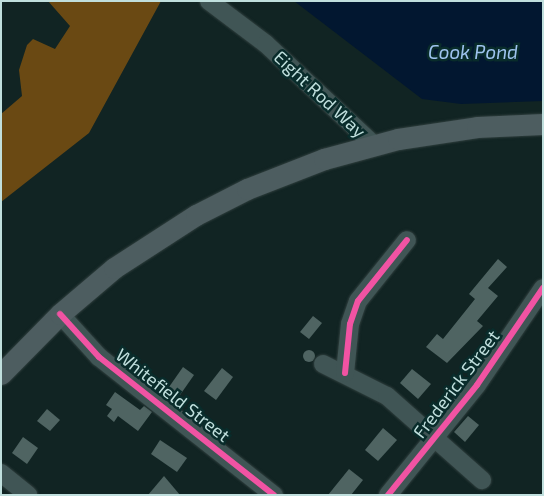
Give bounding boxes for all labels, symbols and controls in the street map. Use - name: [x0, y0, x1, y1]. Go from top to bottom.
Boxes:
- water label: Cook Pond: [428, 41, 518, 63]
- street label: Eight Rod Way: [270, 46, 370, 142]
- street label: Frederick Street: [408, 326, 504, 442]
- street label: Whitefield Street: [112, 344, 234, 446]

